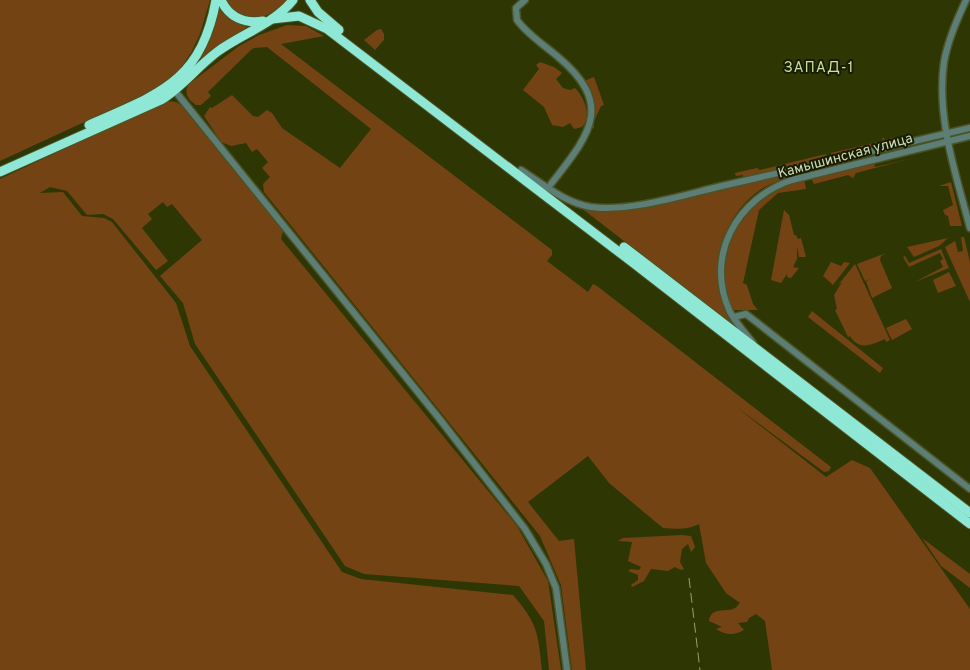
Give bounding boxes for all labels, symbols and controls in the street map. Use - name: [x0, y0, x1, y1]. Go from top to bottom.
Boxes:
- district label: ЗАПАД-1: [784, 59, 854, 78]
- street label: Камышинская улица: [776, 130, 915, 183]

